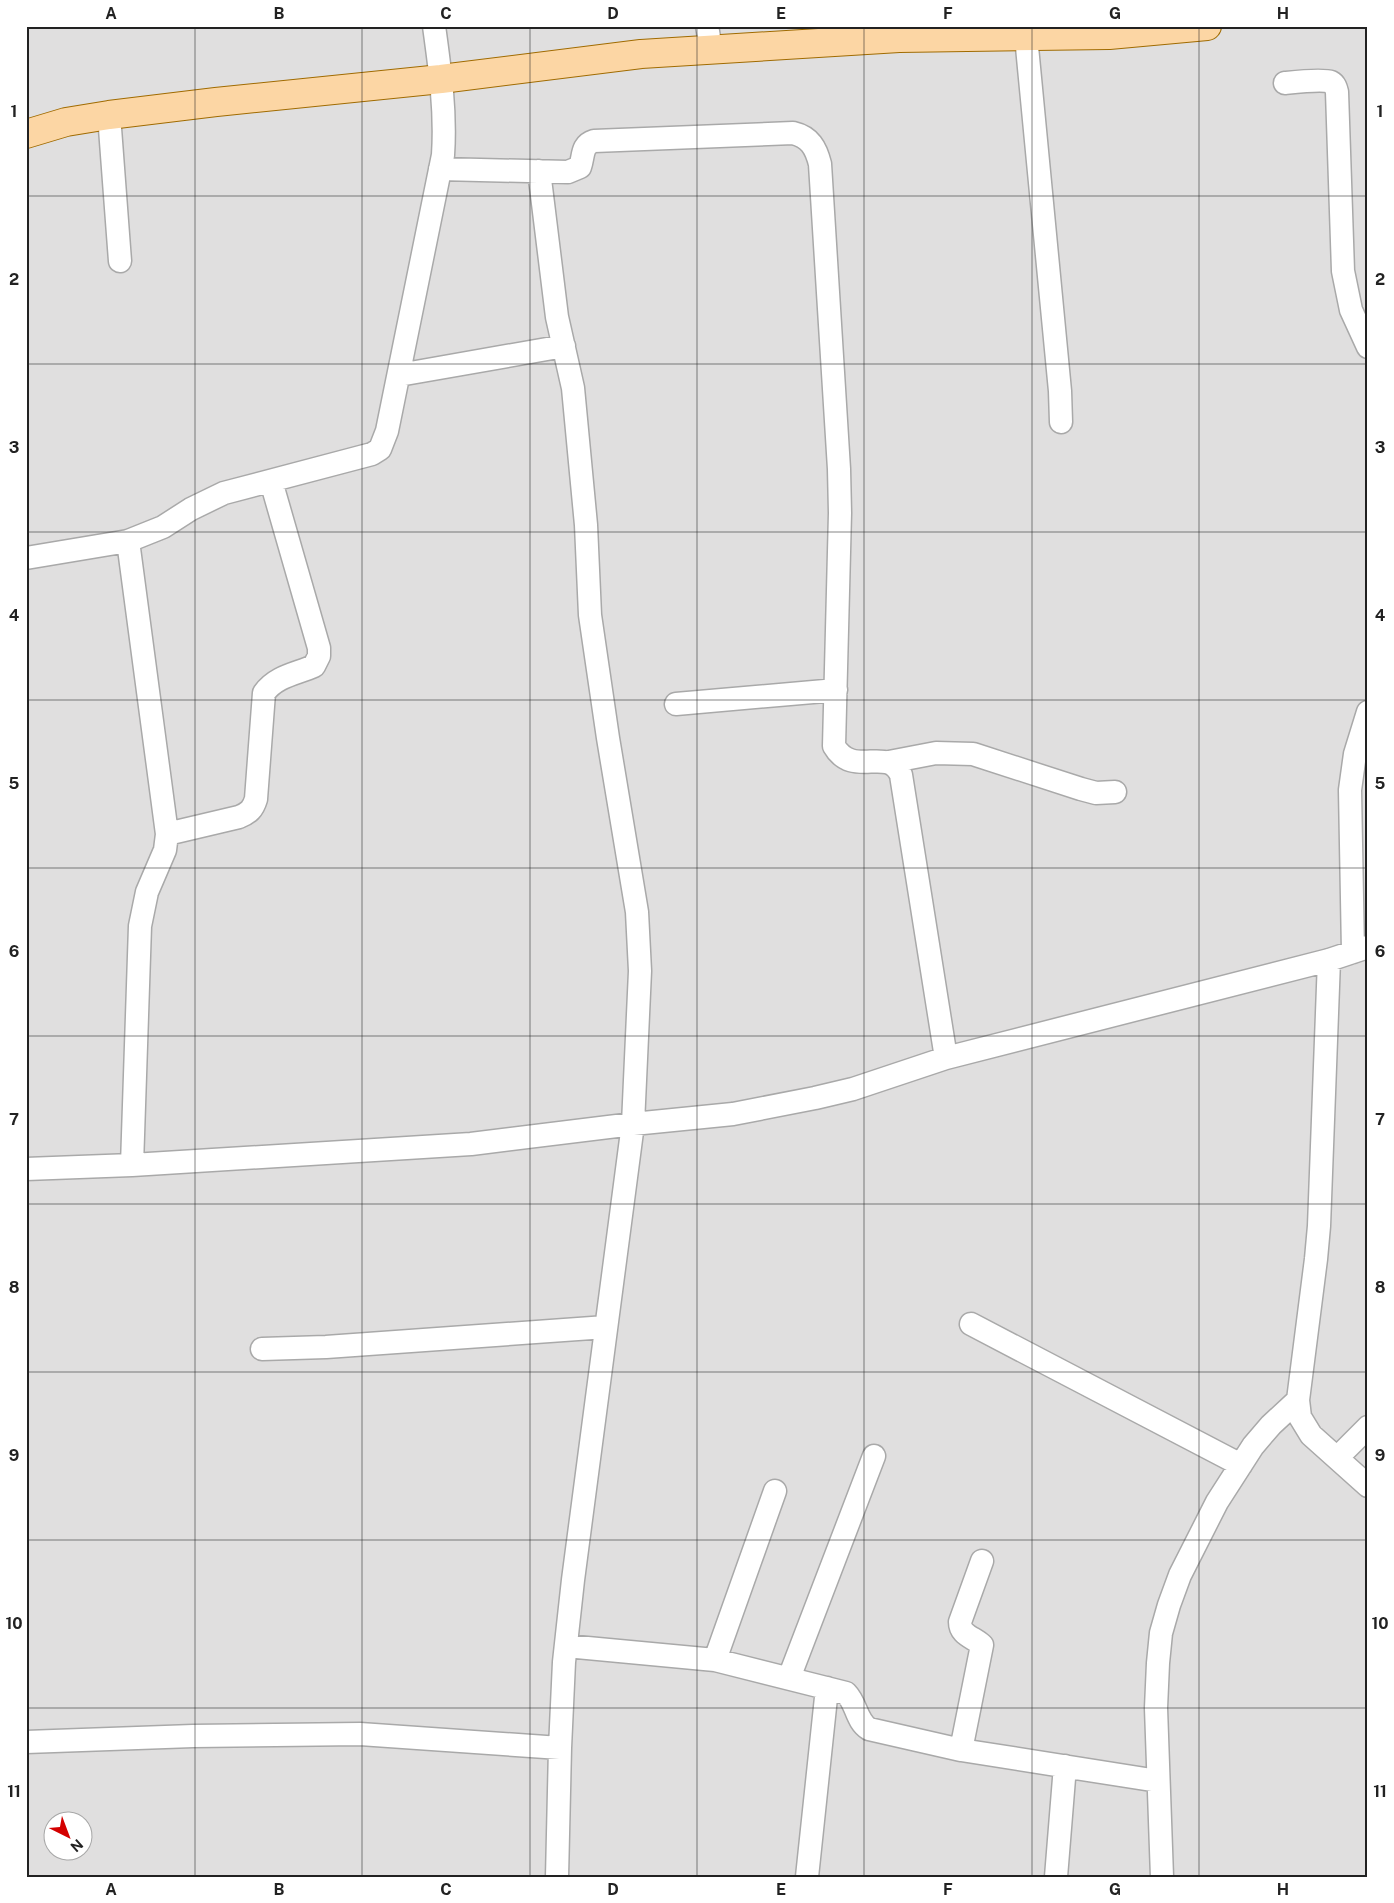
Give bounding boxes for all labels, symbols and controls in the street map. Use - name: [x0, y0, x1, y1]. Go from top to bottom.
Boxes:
- text: A: [105, 4, 117, 23]
- text: B: [274, 4, 285, 23]
- text: C: [440, 4, 452, 23]
- text: D: [607, 4, 619, 23]
- text: E: [776, 4, 786, 23]
- text: F: [943, 4, 953, 23]
- text: G: [1109, 4, 1121, 23]
- text: H: [1277, 4, 1289, 23]
- text: 1: [11, 102, 17, 121]
- text: 1: [1377, 102, 1383, 121]
- text: 2: [9, 270, 19, 289]
- text: 2: [1375, 270, 1385, 289]
- text: 3: [9, 438, 19, 457]
- text: 3: [1375, 438, 1385, 457]
- text: 4: [9, 606, 20, 625]
- text: 4: [1375, 606, 1386, 625]
- text: 5: [9, 774, 20, 793]
- text: 5: [1375, 774, 1386, 793]
- text: 6: [9, 942, 19, 961]
- text: 6: [1375, 942, 1385, 961]
- text: 7: [9, 1110, 19, 1129]
- text: 7: [1375, 1110, 1385, 1129]
- text: 8: [9, 1278, 20, 1297]
- text: 8: [1375, 1278, 1386, 1297]
- text: 9: [9, 1446, 19, 1465]
- text: 9: [1375, 1446, 1385, 1465]
- text: 10: [5, 1614, 23, 1633]
- text: 10: [1371, 1614, 1389, 1633]
- text: 11: [7, 1782, 21, 1801]
- text: 11: [1373, 1782, 1387, 1801]
- north arrow: [42, 1810, 92, 1860]
- text: N: [67, 1836, 86, 1855]
- text: A: [105, 1880, 117, 1899]
- text: B: [274, 1880, 285, 1899]
- text: C: [440, 1880, 452, 1899]
- text: D: [607, 1880, 619, 1899]
- text: E: [776, 1880, 786, 1899]
- text: F: [943, 1880, 953, 1899]
- text: G: [1109, 1880, 1121, 1899]
- text: H: [1277, 1880, 1289, 1899]

